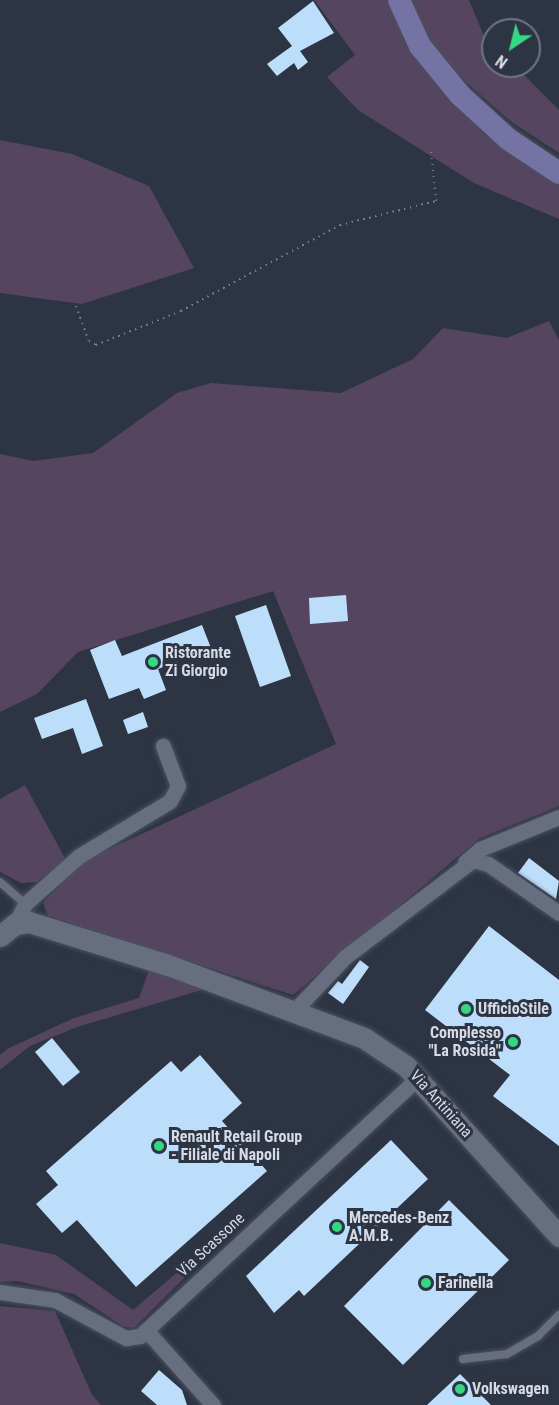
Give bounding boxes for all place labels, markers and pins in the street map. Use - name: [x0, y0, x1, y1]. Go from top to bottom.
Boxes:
- place label: Ristorante Zi Giorgio: [165, 643, 231, 681]
- marker: Ristorante Zi Giorgio: [146, 655, 160, 669]
- place label: UfficioStile: [478, 999, 549, 1019]
- marker: UfficioStile: [459, 1002, 473, 1016]
- place label: Complesso "La Rosida": [428, 1023, 501, 1061]
- marker: Complesso "La Rosida": [506, 1035, 520, 1049]
- place label: Renault Retail Group - Filiale di Napoli: [171, 1127, 302, 1165]
- marker: Renault Retail Group - Filiale di Napoli: [152, 1139, 166, 1153]
- place label: Mercedes-Benz A.M.B.: [349, 1208, 449, 1246]
- marker: Mercedes-Benz A.M.B.: [330, 1220, 344, 1234]
- place label: Farinella: [438, 1273, 493, 1293]
- marker: Farinella: [419, 1276, 433, 1290]
- place label: Volkswagen: [472, 1379, 549, 1399]
- marker: Volkswagen: [453, 1382, 467, 1396]

